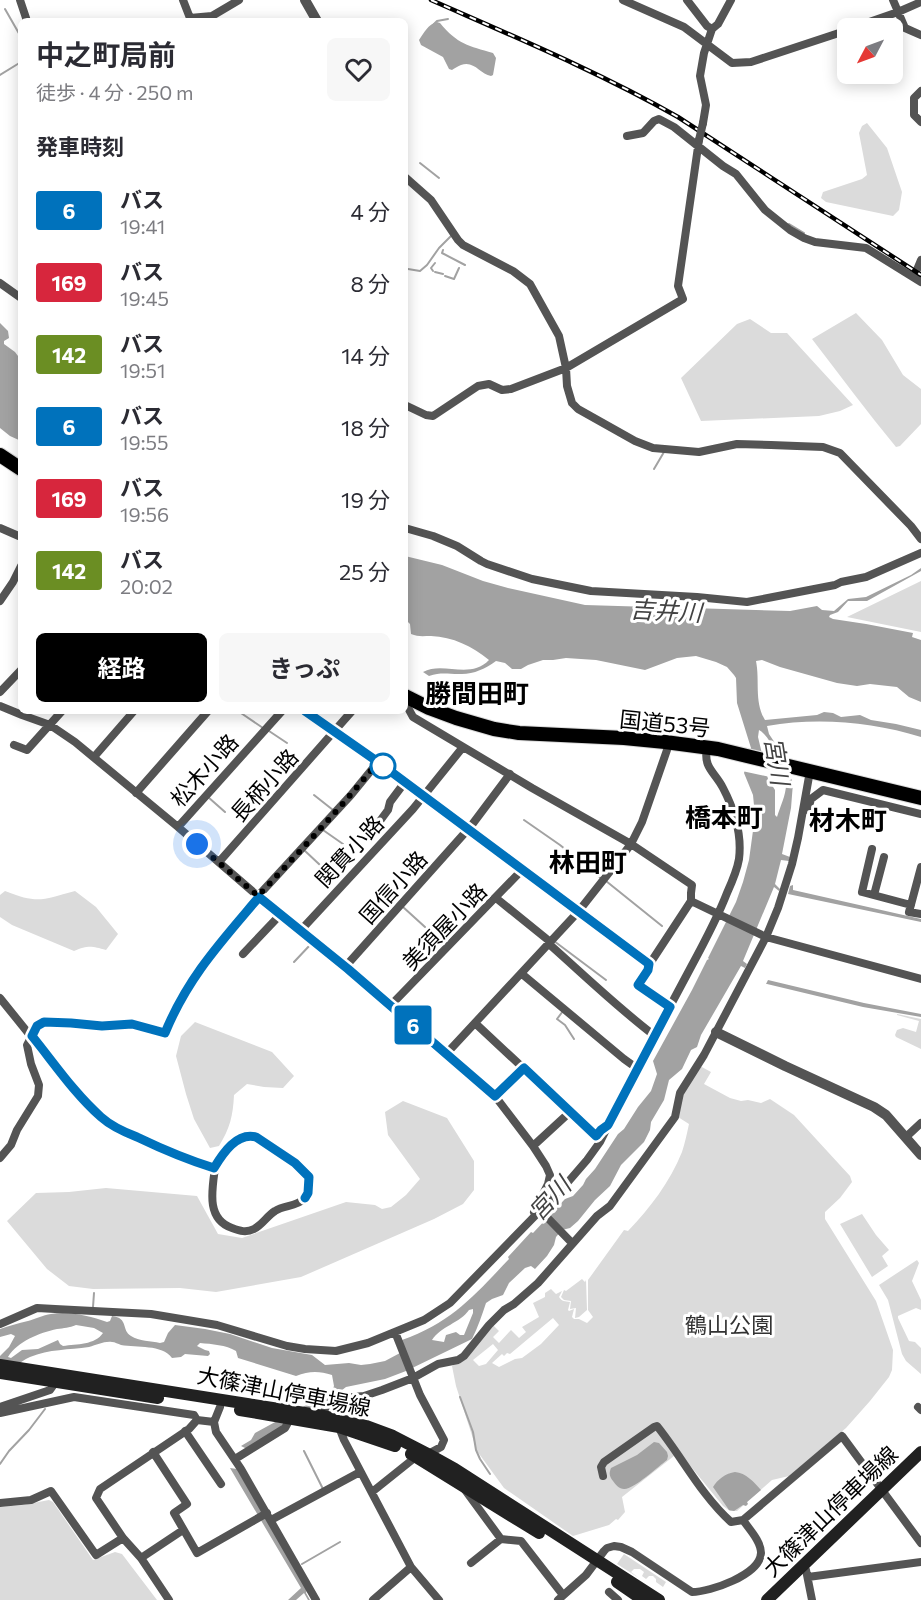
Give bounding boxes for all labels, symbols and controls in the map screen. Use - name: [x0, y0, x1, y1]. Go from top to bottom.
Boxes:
- north arrow: [837, 18, 903, 84]
- map controls: [837, 18, 903, 84]
- text: 中之町局前: [36, 37, 176, 71]
- button: heart: [327, 38, 390, 101]
- text: 徒歩 · 4 分 · 250 m: [36, 80, 194, 104]
- text: 発車時刻: [36, 133, 124, 160]
- text: バス: [120, 186, 164, 213]
- text: 6: [63, 198, 75, 223]
- text: 4 分: [351, 198, 390, 225]
- text: 19:41: [120, 214, 165, 238]
- text: バス: [120, 258, 164, 285]
- text: 169: [51, 270, 87, 295]
- text: 8 分: [350, 270, 390, 297]
- text: 19:45: [120, 286, 169, 310]
- text: バス: [120, 330, 164, 357]
- text: 142: [52, 342, 86, 367]
- text: 14 分: [341, 342, 390, 369]
- text: 19:51: [120, 358, 165, 382]
- text: バス: [120, 402, 164, 429]
- text: 6: [63, 414, 75, 439]
- text: 18 分: [341, 414, 390, 441]
- text: 19:55: [120, 430, 168, 454]
- text: バス: [120, 474, 164, 501]
- text: 169: [51, 486, 87, 511]
- text: 19 分: [341, 486, 390, 513]
- text: 19:56: [120, 502, 169, 526]
- text: バス: [120, 546, 164, 573]
- text: 142: [52, 558, 86, 583]
- text: 25 分: [339, 558, 390, 585]
- text: 20:02: [120, 574, 173, 598]
- water label: 吉井川: [629, 594, 706, 627]
- button: 経路: [36, 633, 207, 702]
- button: きっぷ: [219, 633, 390, 702]
- district label: 勝間田町: [425, 677, 529, 708]
- street label: 国道53号: [618, 705, 712, 741]
- street label: 松木小路: [165, 728, 243, 812]
- water label: 宮川: [760, 735, 797, 790]
- street label: 長柄小路: [225, 743, 303, 827]
- unlabelled marker: [370, 753, 396, 779]
- district label: 橋本町: [685, 801, 763, 832]
- district label: 材木町: [809, 804, 887, 835]
- street label: 関貫小路: [309, 810, 389, 892]
- your location: [182, 829, 212, 859]
- street label: 国信小路: [354, 845, 432, 929]
- district label: 林田町: [549, 846, 627, 877]
- street label: 美須屋小路: [396, 877, 492, 975]
- line badge: 6: [394, 1006, 432, 1044]
- text: 6: [407, 1013, 419, 1038]
- water label: 宮川: [522, 1168, 578, 1225]
- park label: 鶴山公園: [685, 1311, 773, 1338]
- street label: 大篠津山停車場線: [195, 1361, 373, 1421]
- street label: 大篠津山停車場線: [757, 1440, 903, 1582]

